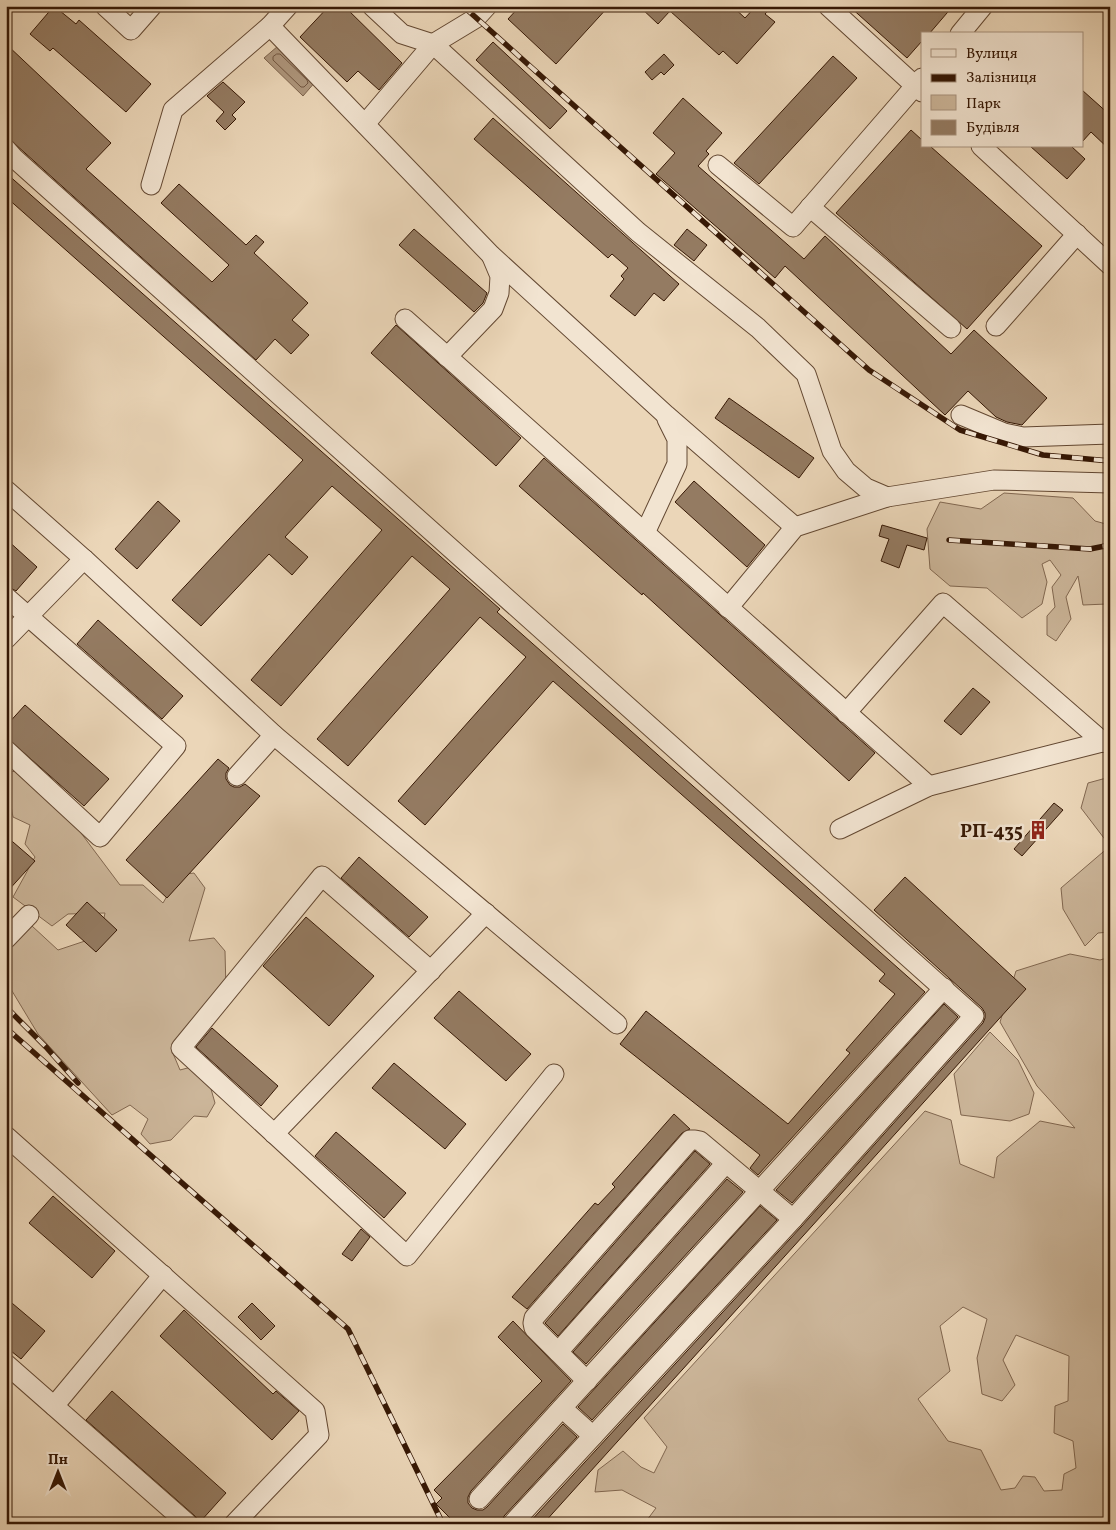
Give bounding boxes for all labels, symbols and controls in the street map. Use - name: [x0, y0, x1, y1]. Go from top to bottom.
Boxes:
- legend: [921, 32, 1084, 148]
- text: Вулиця: [966, 44, 1018, 65]
- text: Залізниця: [966, 68, 1037, 89]
- text: Парк: [966, 94, 1001, 115]
- text: Будівля: [966, 118, 1020, 139]
- place label: РП-435: [960, 819, 1023, 845]
- building icon: РП-435: [1027, 819, 1049, 841]
- north arrow: [32, 1448, 82, 1498]
- text: Пн: [48, 1451, 68, 1470]

